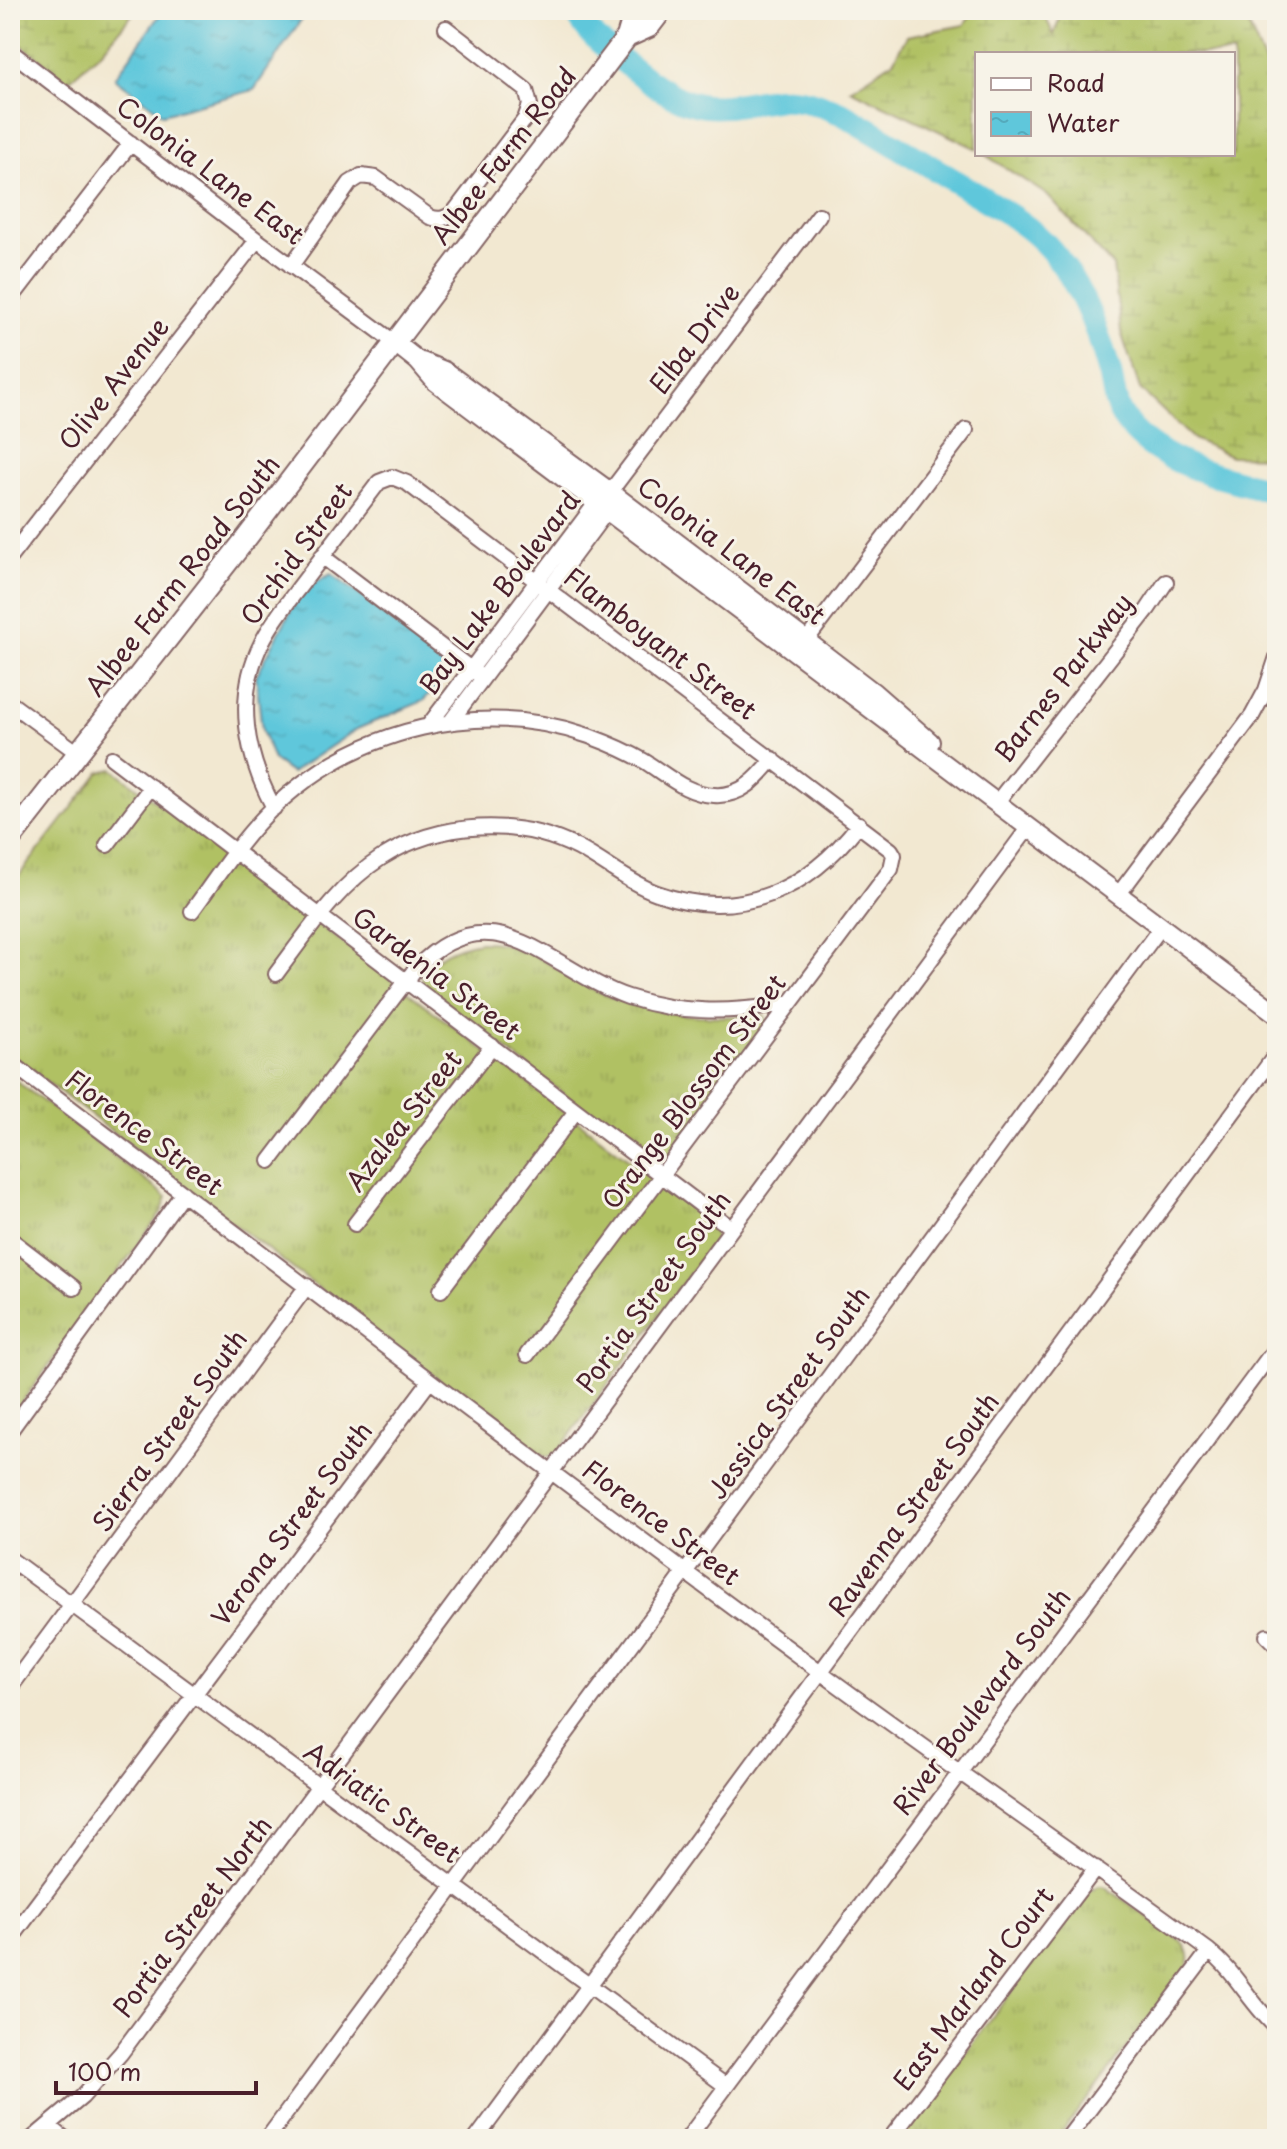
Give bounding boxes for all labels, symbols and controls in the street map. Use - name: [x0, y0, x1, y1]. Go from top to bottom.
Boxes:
- legend: [975, 52, 1235, 156]
- street label: Albee Farm Road: [421, 58, 585, 252]
- text: Road: [1047, 64, 1105, 100]
- street label: Colonia Lane East: [109, 86, 313, 253]
- text: Water: [1047, 104, 1120, 140]
- street label: Elba Drive: [639, 275, 748, 402]
- street label: Olive Avenue: [48, 308, 177, 458]
- street label: Albee Farm Road South: [75, 446, 288, 704]
- street label: Colonia Lane East: [630, 466, 834, 633]
- street label: Orchid Street: [230, 473, 361, 633]
- street label: Bay Lake Boulevard: [409, 482, 589, 702]
- street label: Flamboyant Street: [556, 557, 766, 728]
- street label: Barnes Parkway: [984, 584, 1141, 770]
- street label: Gardenia Street: [345, 896, 529, 1049]
- street label: Orange Blossom Street: [591, 965, 795, 1217]
- street label: Azalea Street: [335, 1041, 471, 1199]
- street label: Florence Street: [58, 1059, 232, 1204]
- street label: Portia Street South: [566, 1182, 739, 1400]
- street label: Jessica Street South: [697, 1278, 878, 1507]
- street label: Sierra Street South: [82, 1321, 256, 1539]
- street label: Ravenna Street South: [818, 1384, 1008, 1625]
- street label: Verona Street South: [201, 1413, 381, 1634]
- street label: Florence Street: [575, 1449, 749, 1594]
- street label: River Boulevard South: [882, 1579, 1079, 1823]
- street label: Adriatic Street: [296, 1731, 469, 1872]
- street label: Portia Street North: [103, 1807, 280, 2025]
- street label: East Marland Court: [883, 1878, 1063, 2098]
- scale bar: [56, 2045, 256, 2095]
- text: 100 m: [68, 2053, 141, 2089]

